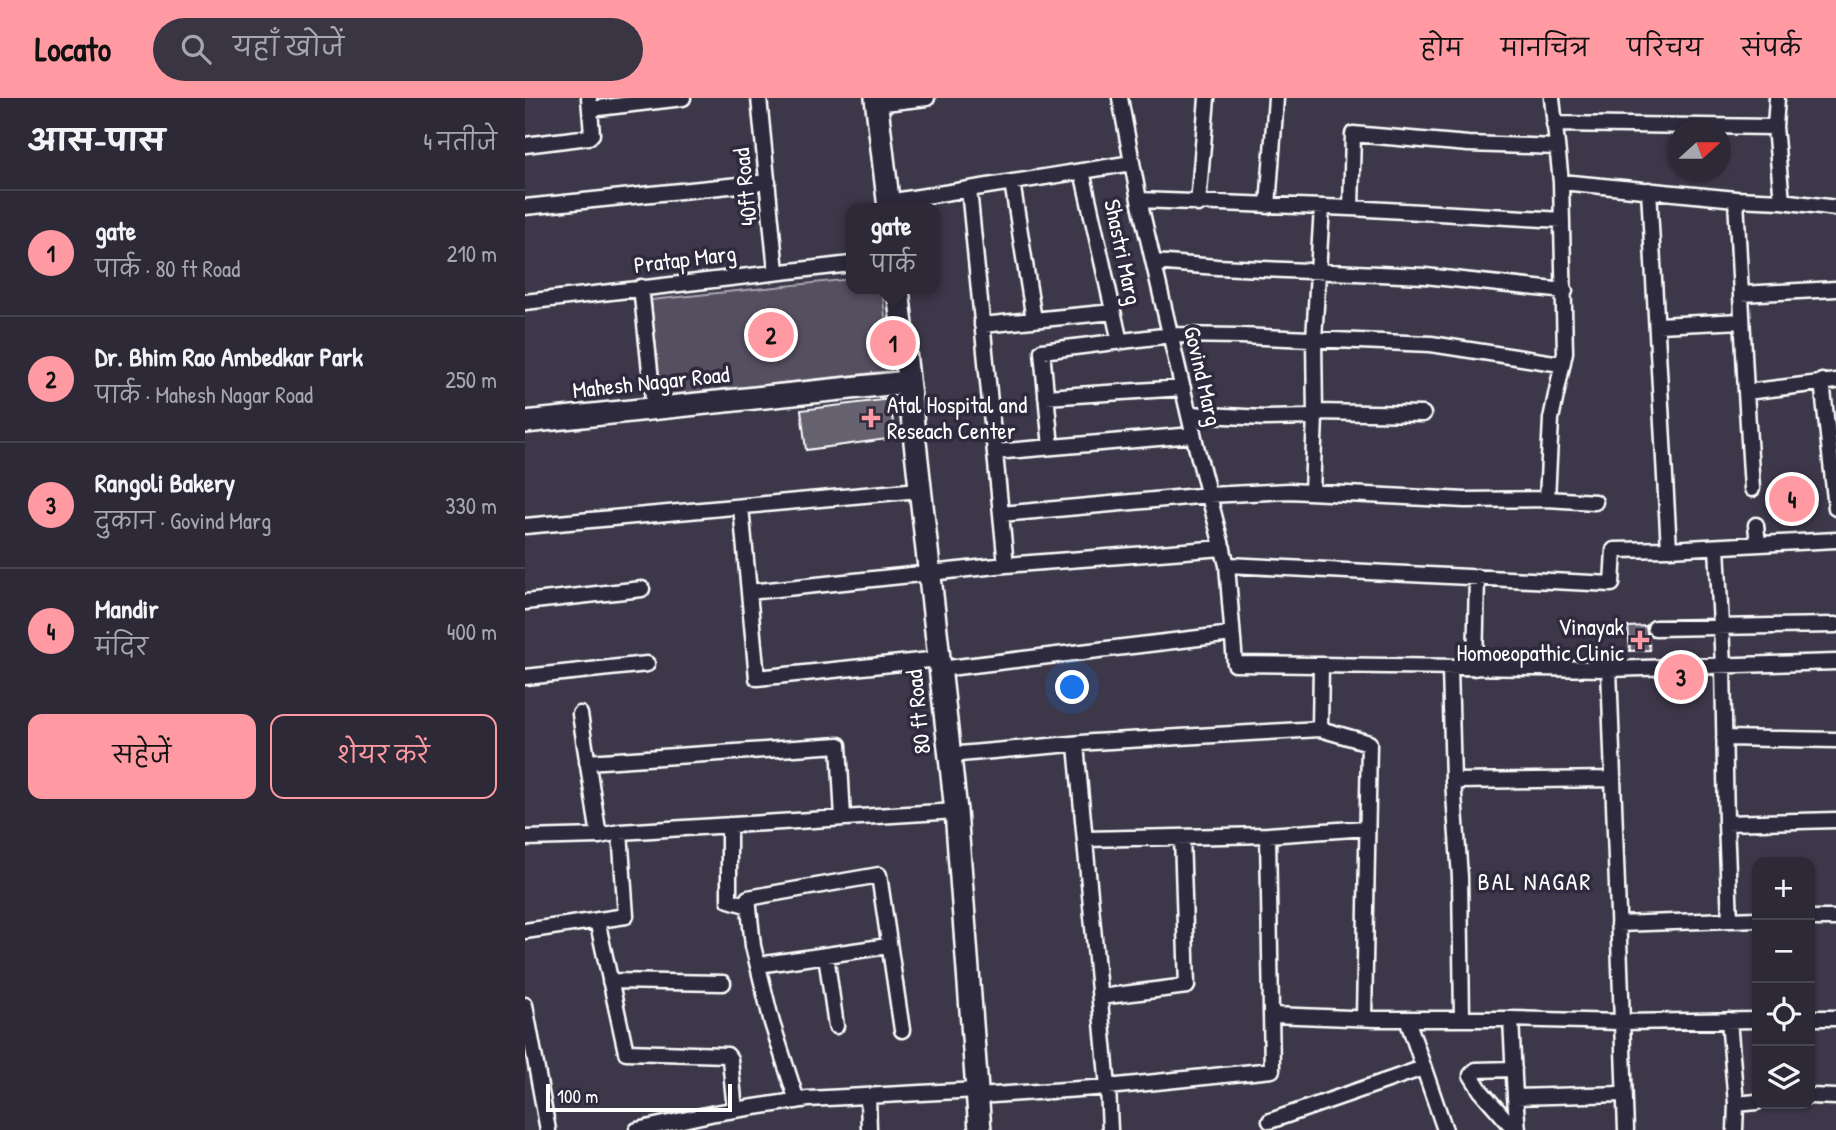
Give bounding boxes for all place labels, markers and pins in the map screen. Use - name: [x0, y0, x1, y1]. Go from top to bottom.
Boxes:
- pin: 2: [748, 309, 794, 361]
- pin: 1: [870, 317, 916, 369]
- place label: Atal Hospital and Reseach Center: [887, 389, 1027, 446]
- marker: Atal Hospital and Reseach Center: [861, 408, 881, 428]
- pin: 4: [1769, 473, 1815, 525]
- place label: Vinayak Homoeopathic Clinic: [1456, 611, 1624, 668]
- marker: Vinayak Homoeopathic Clinic: [1630, 630, 1650, 650]
- pin: 3: [1658, 651, 1704, 703]

